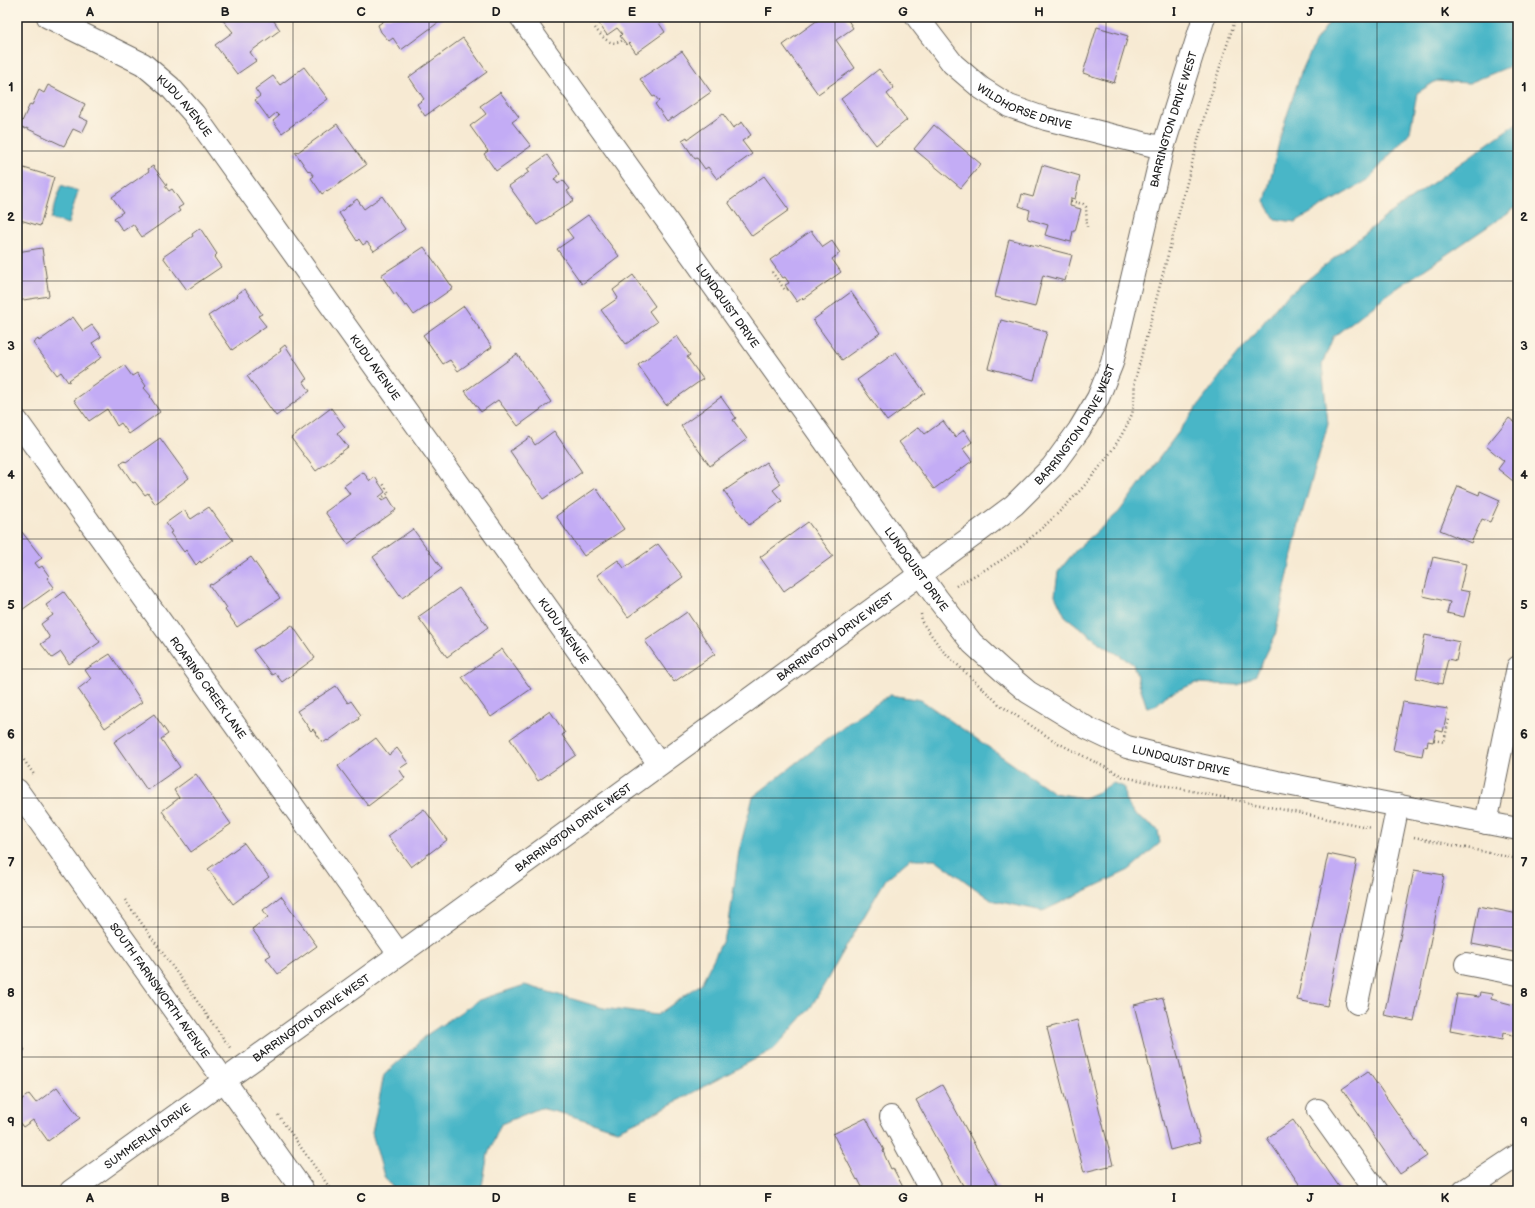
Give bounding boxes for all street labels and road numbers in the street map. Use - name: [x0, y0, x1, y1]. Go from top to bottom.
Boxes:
- street label: BARRINGTON DRIVE WEST: [1148, 49, 1200, 189]
- street label: KUDU AVENUE: [154, 73, 214, 139]
- street label: WILDHORSE DRIVE: [974, 81, 1073, 132]
- street label: LUNDQUIST DRIVE: [693, 261, 762, 350]
- street label: KUDU AVENUE: [347, 332, 403, 403]
- street label: BARRINGTON DRIVE WEST: [1032, 362, 1118, 488]
- street label: LUNDQUIST DRIVE: [881, 525, 951, 614]
- street label: BARRINGTON DRIVE WEST: [774, 590, 896, 684]
- street label: KUDU AVENUE: [535, 596, 591, 666]
- street label: ROARING CREEK LANE: [167, 634, 249, 741]
- street label: LUNDQUIST DRIVE: [1131, 743, 1231, 779]
- street label: BARRINGTON DRIVE WEST: [513, 781, 635, 875]
- street label: SOUTH FARNSWORTH AVENUE: [107, 920, 212, 1061]
- street label: BARRINGTON DRIVE WEST: [250, 972, 373, 1065]
- street label: SUMMERLIN DRIVE: [102, 1101, 193, 1172]

